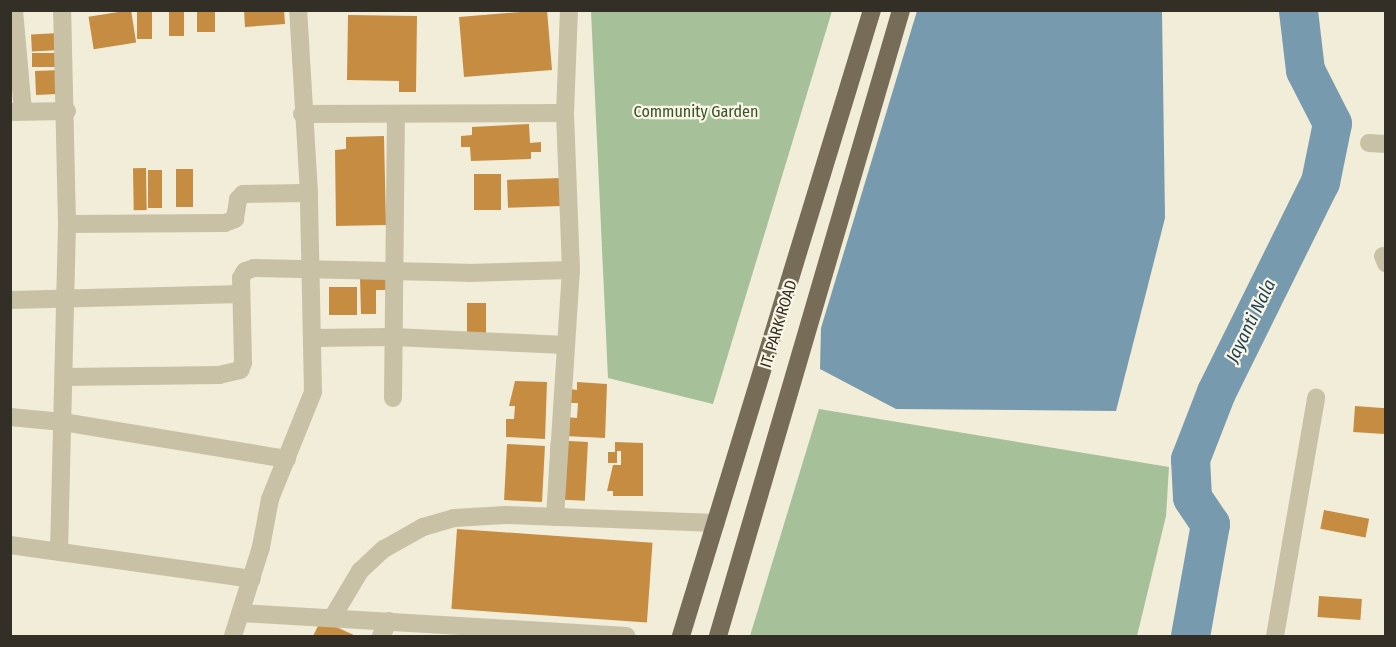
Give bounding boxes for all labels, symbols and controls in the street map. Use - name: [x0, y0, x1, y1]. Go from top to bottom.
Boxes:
- park label: Community Garden: [634, 102, 758, 122]
- water label: Jayanti Nala: [1222, 276, 1280, 366]
- street label: IT. PARK ROAD: [757, 278, 801, 370]

